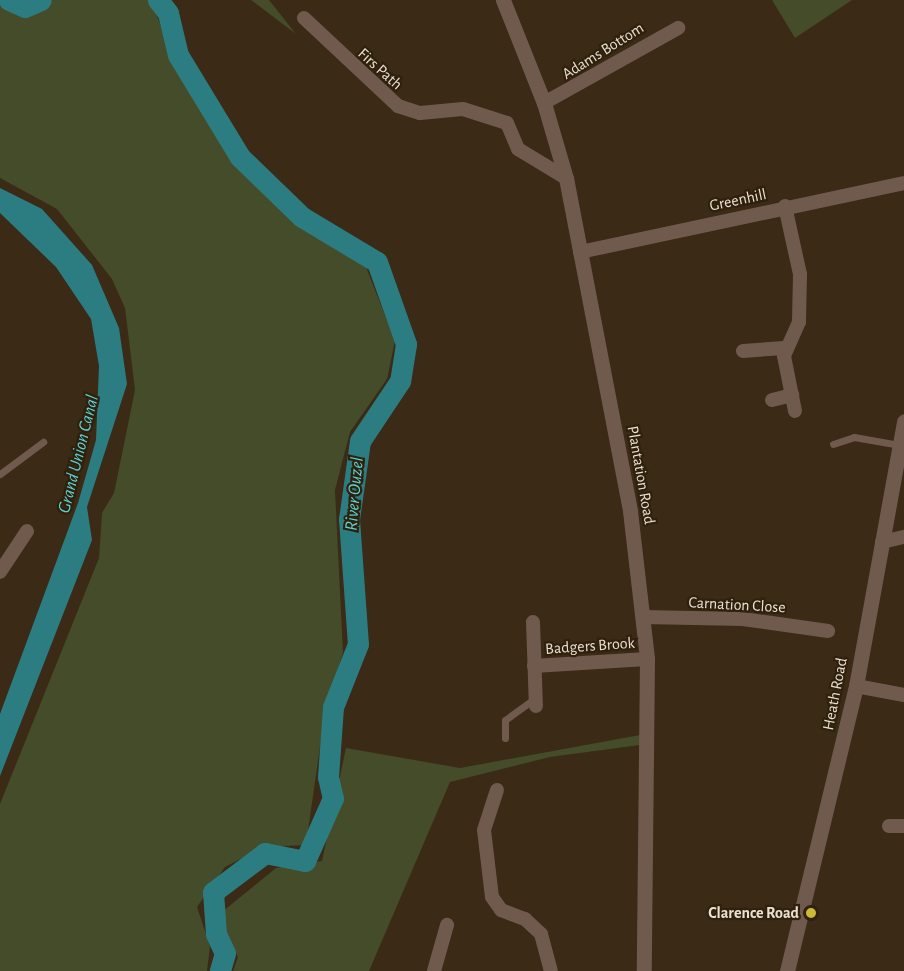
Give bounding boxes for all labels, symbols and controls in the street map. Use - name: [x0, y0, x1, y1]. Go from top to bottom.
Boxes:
- street label: Adams Bottom: [559, 18, 647, 84]
- street label: Firs Path: [354, 44, 406, 94]
- street label: Greenhill: [708, 185, 768, 215]
- water label: Grand Union Canal: [54, 393, 104, 515]
- street label: Plantation Road: [623, 424, 659, 526]
- water label: River Ouzel: [341, 456, 369, 532]
- street label: Carnation Close: [688, 593, 786, 617]
- street label: Badgers Brook: [545, 633, 635, 659]
- street label: Heath Road: [819, 656, 851, 732]
- place label: Clarence Road: [708, 903, 799, 923]
- marker: Clarence Road: [804, 906, 818, 920]

